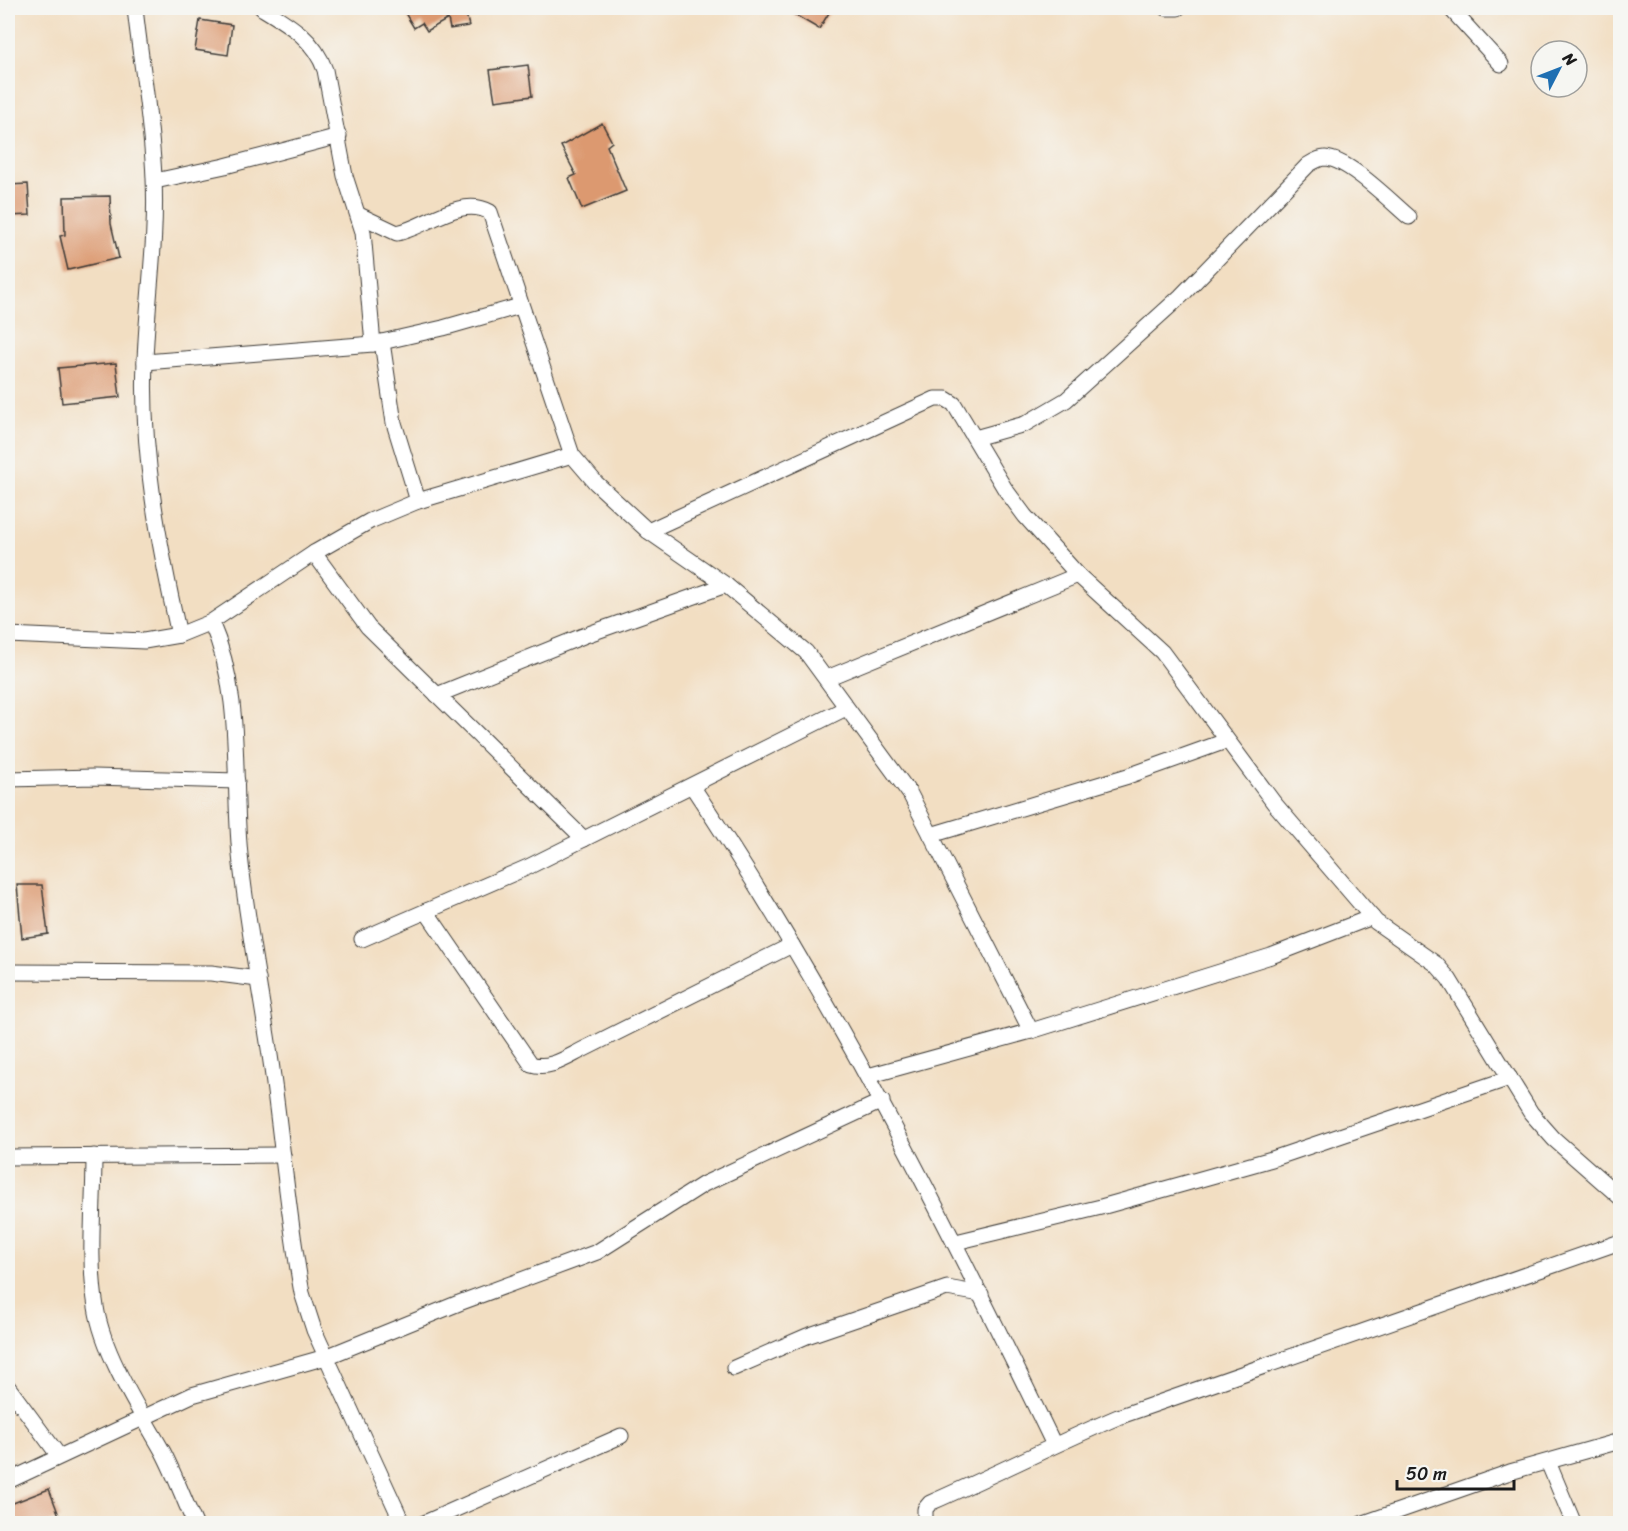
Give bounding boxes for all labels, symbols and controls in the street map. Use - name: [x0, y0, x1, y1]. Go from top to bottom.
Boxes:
- north arrow: [1529, 39, 1589, 99]
- text: N: [1555, 45, 1585, 74]
- scale bar: [1397, 1453, 1514, 1491]
- text: 50 m: [1406, 1458, 1447, 1490]

